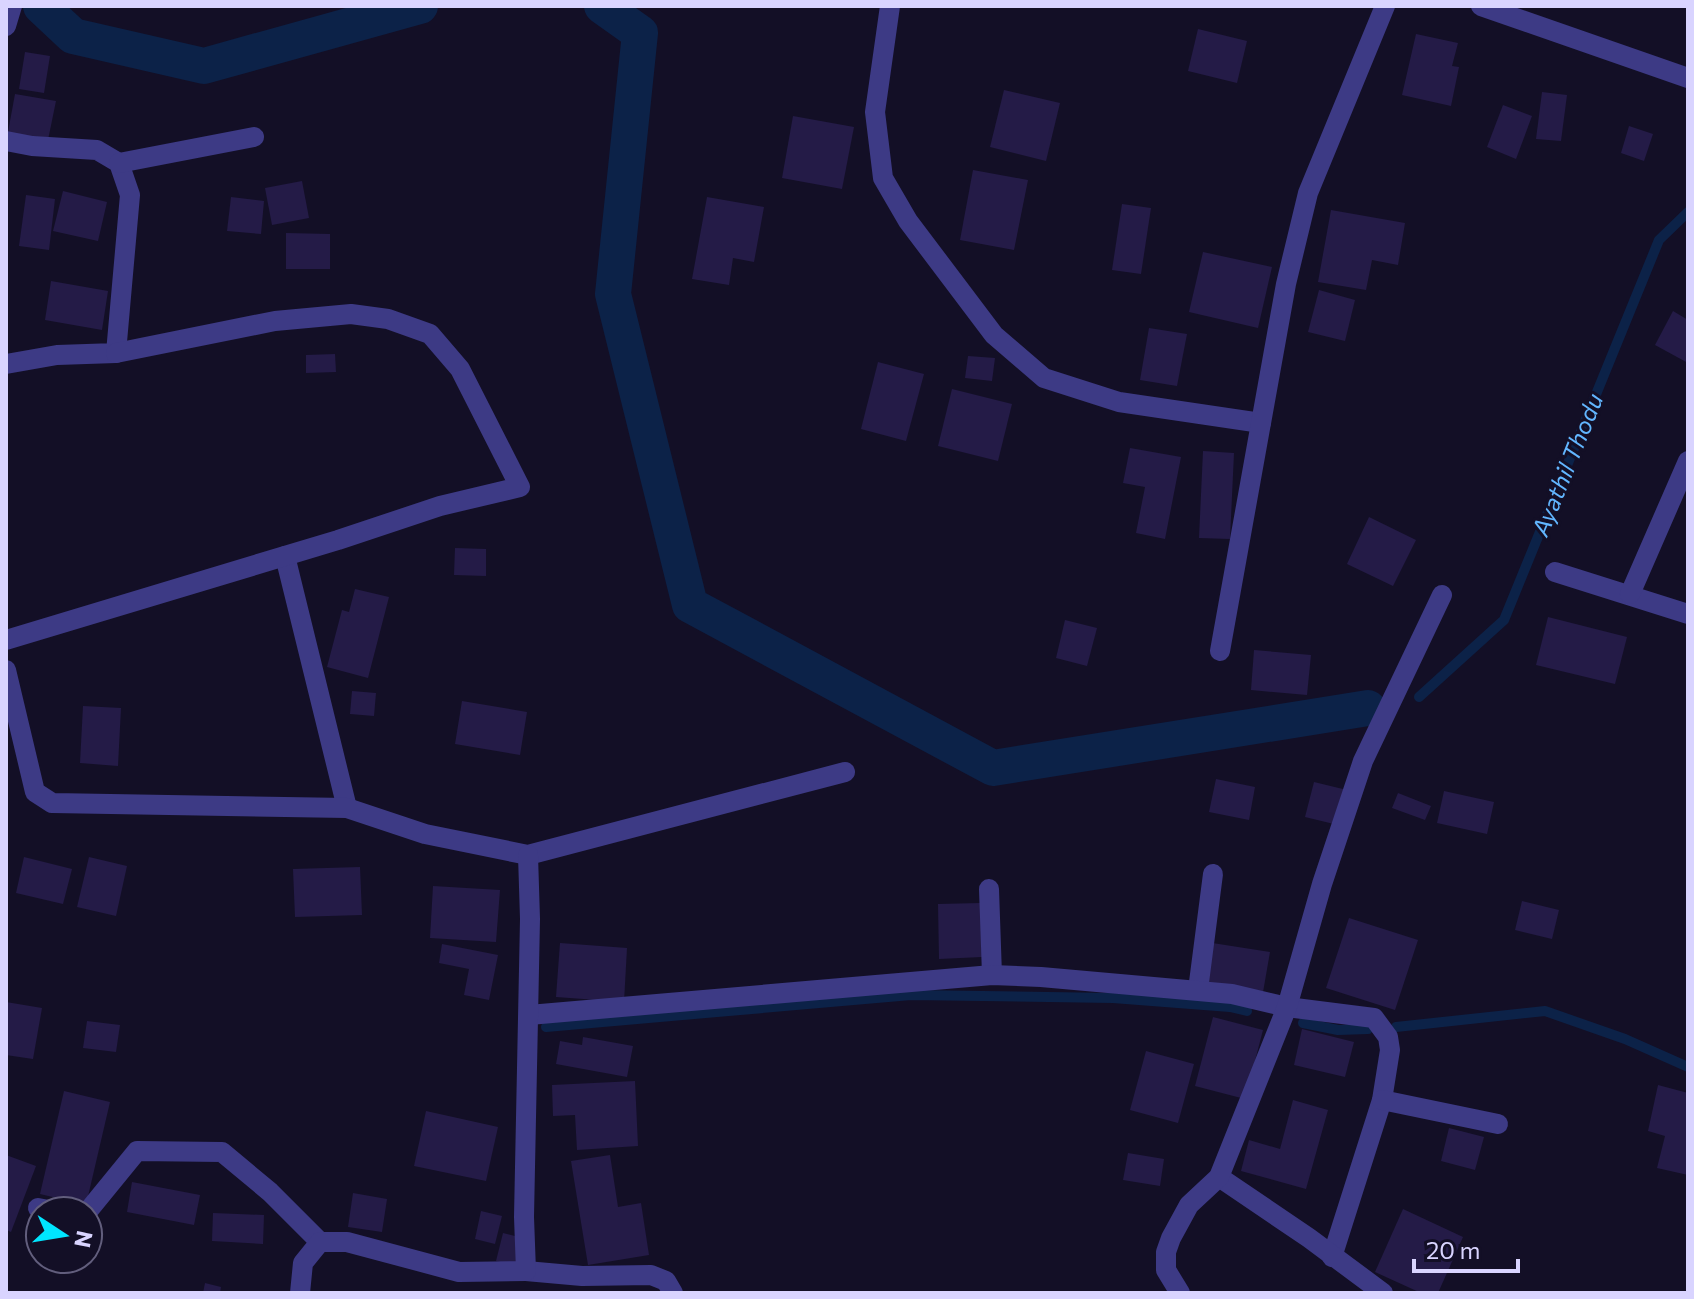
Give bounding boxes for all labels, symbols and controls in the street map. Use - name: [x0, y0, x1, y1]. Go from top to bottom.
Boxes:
- water label: Ayathil Thodu: [1524, 389, 1608, 541]
- north arrow: [24, 1195, 104, 1275]
- scale bar: [1414, 1223, 1518, 1273]
- text: N: [69, 1228, 99, 1250]
- text: 20 m: [1426, 1235, 1480, 1264]

